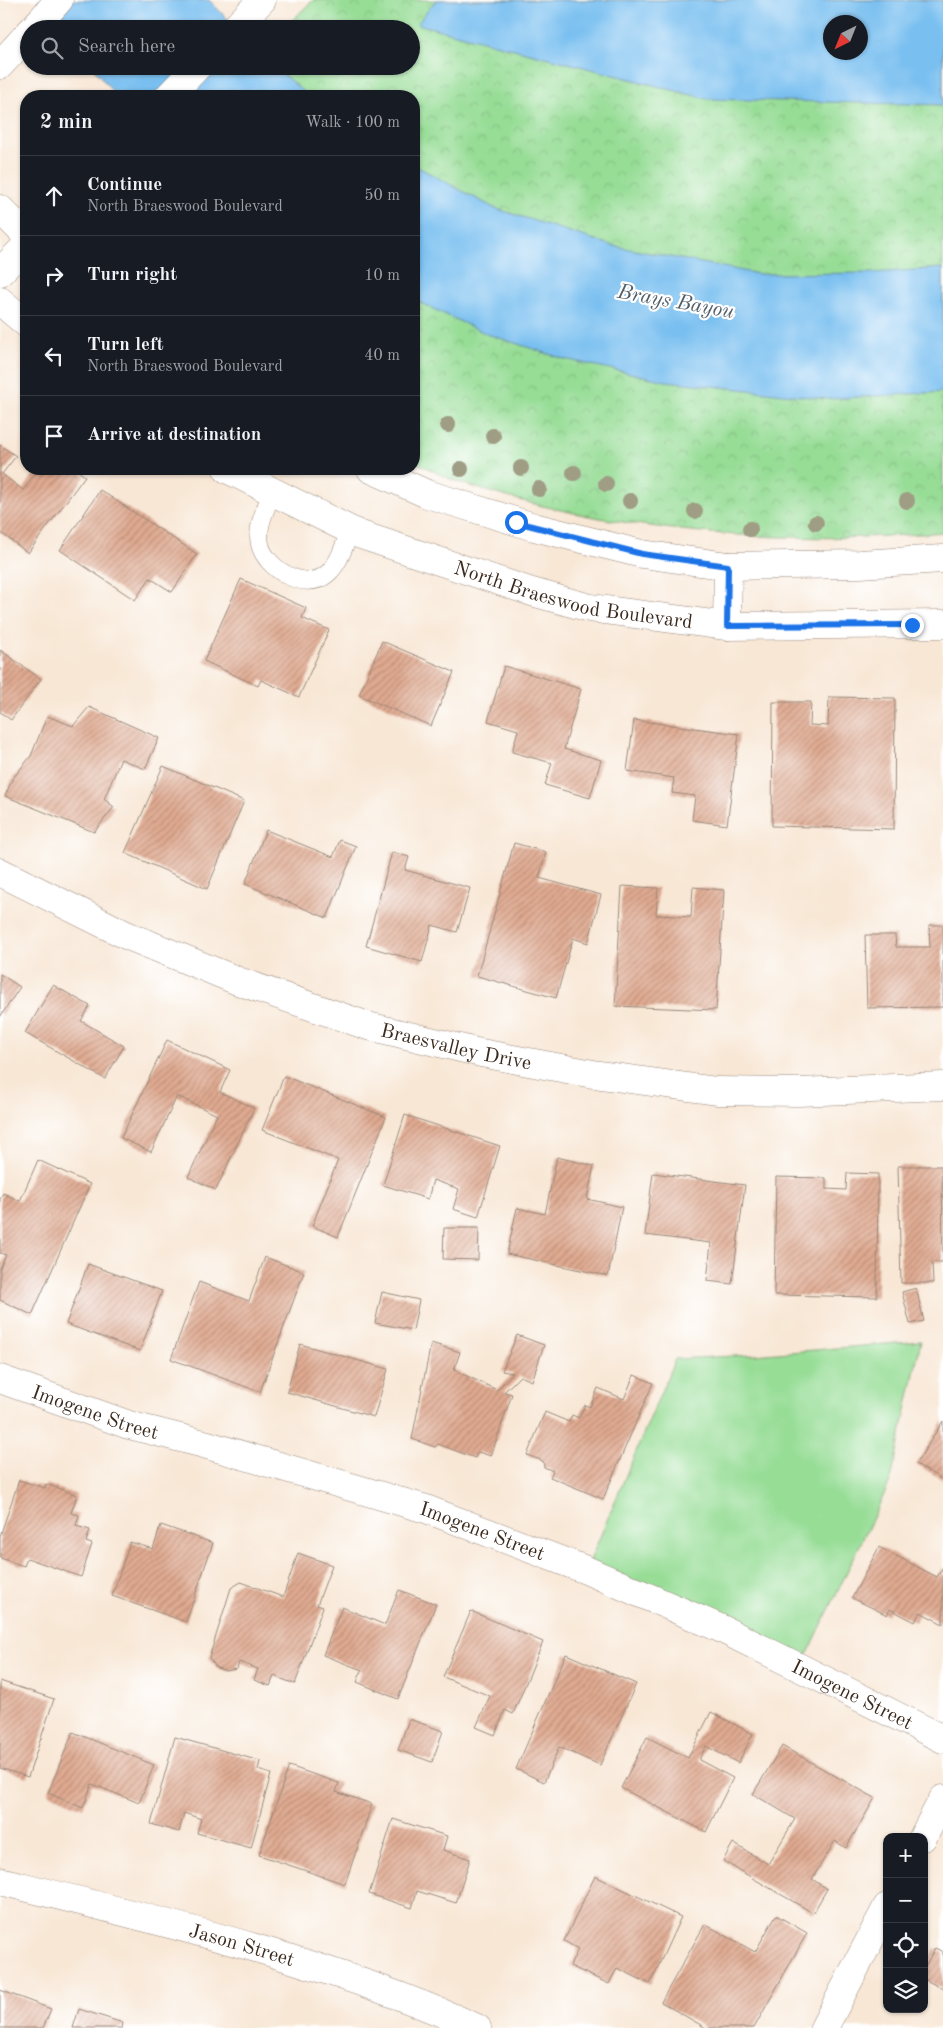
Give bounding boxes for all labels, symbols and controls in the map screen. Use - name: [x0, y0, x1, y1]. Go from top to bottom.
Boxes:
- north arrow: [823, 15, 868, 60]
- search box: [20, 20, 420, 75]
- icon: search: [38, 34, 66, 62]
- text: Search here: [78, 38, 175, 57]
- text: 2 min: [40, 112, 93, 133]
- text: Walk · 100 m: [305, 115, 400, 131]
- text: Continue: [87, 176, 162, 195]
- icon: ahead: [40, 182, 68, 210]
- text: 50 m: [364, 188, 400, 204]
- text: North Braeswood Boulevard: [87, 199, 283, 215]
- icon: right: [40, 262, 68, 290]
- text: Turn right: [87, 266, 177, 285]
- text: 10 m: [364, 268, 400, 284]
- water label: Brays Bayou: [615, 282, 736, 323]
- text: Turn left: [87, 336, 164, 355]
- icon: left: [40, 342, 68, 370]
- text: 40 m: [364, 348, 400, 364]
- text: North Braeswood Boulevard: [87, 359, 283, 375]
- icon: arrive: [40, 422, 68, 450]
- text: Arrive at destination: [87, 426, 261, 445]
- route start: [505, 511, 528, 534]
- street label: North Braeswood Boulevard: [451, 559, 694, 633]
- route end: [901, 614, 924, 637]
- street label: Braesvalley Drive: [378, 1021, 533, 1074]
- street label: Imogene Street: [29, 1383, 160, 1444]
- street label: Imogene Street: [417, 1500, 547, 1565]
- street label: Imogene Street: [788, 1657, 915, 1734]
- map controls: [883, 1833, 928, 2013]
- button: +: [883, 1833, 928, 1878]
- button: −: [883, 1878, 928, 1923]
- street label: Jason Street: [186, 1922, 296, 1971]
- button: locate: [883, 1923, 928, 1968]
- button: layers: [883, 1968, 928, 2013]

